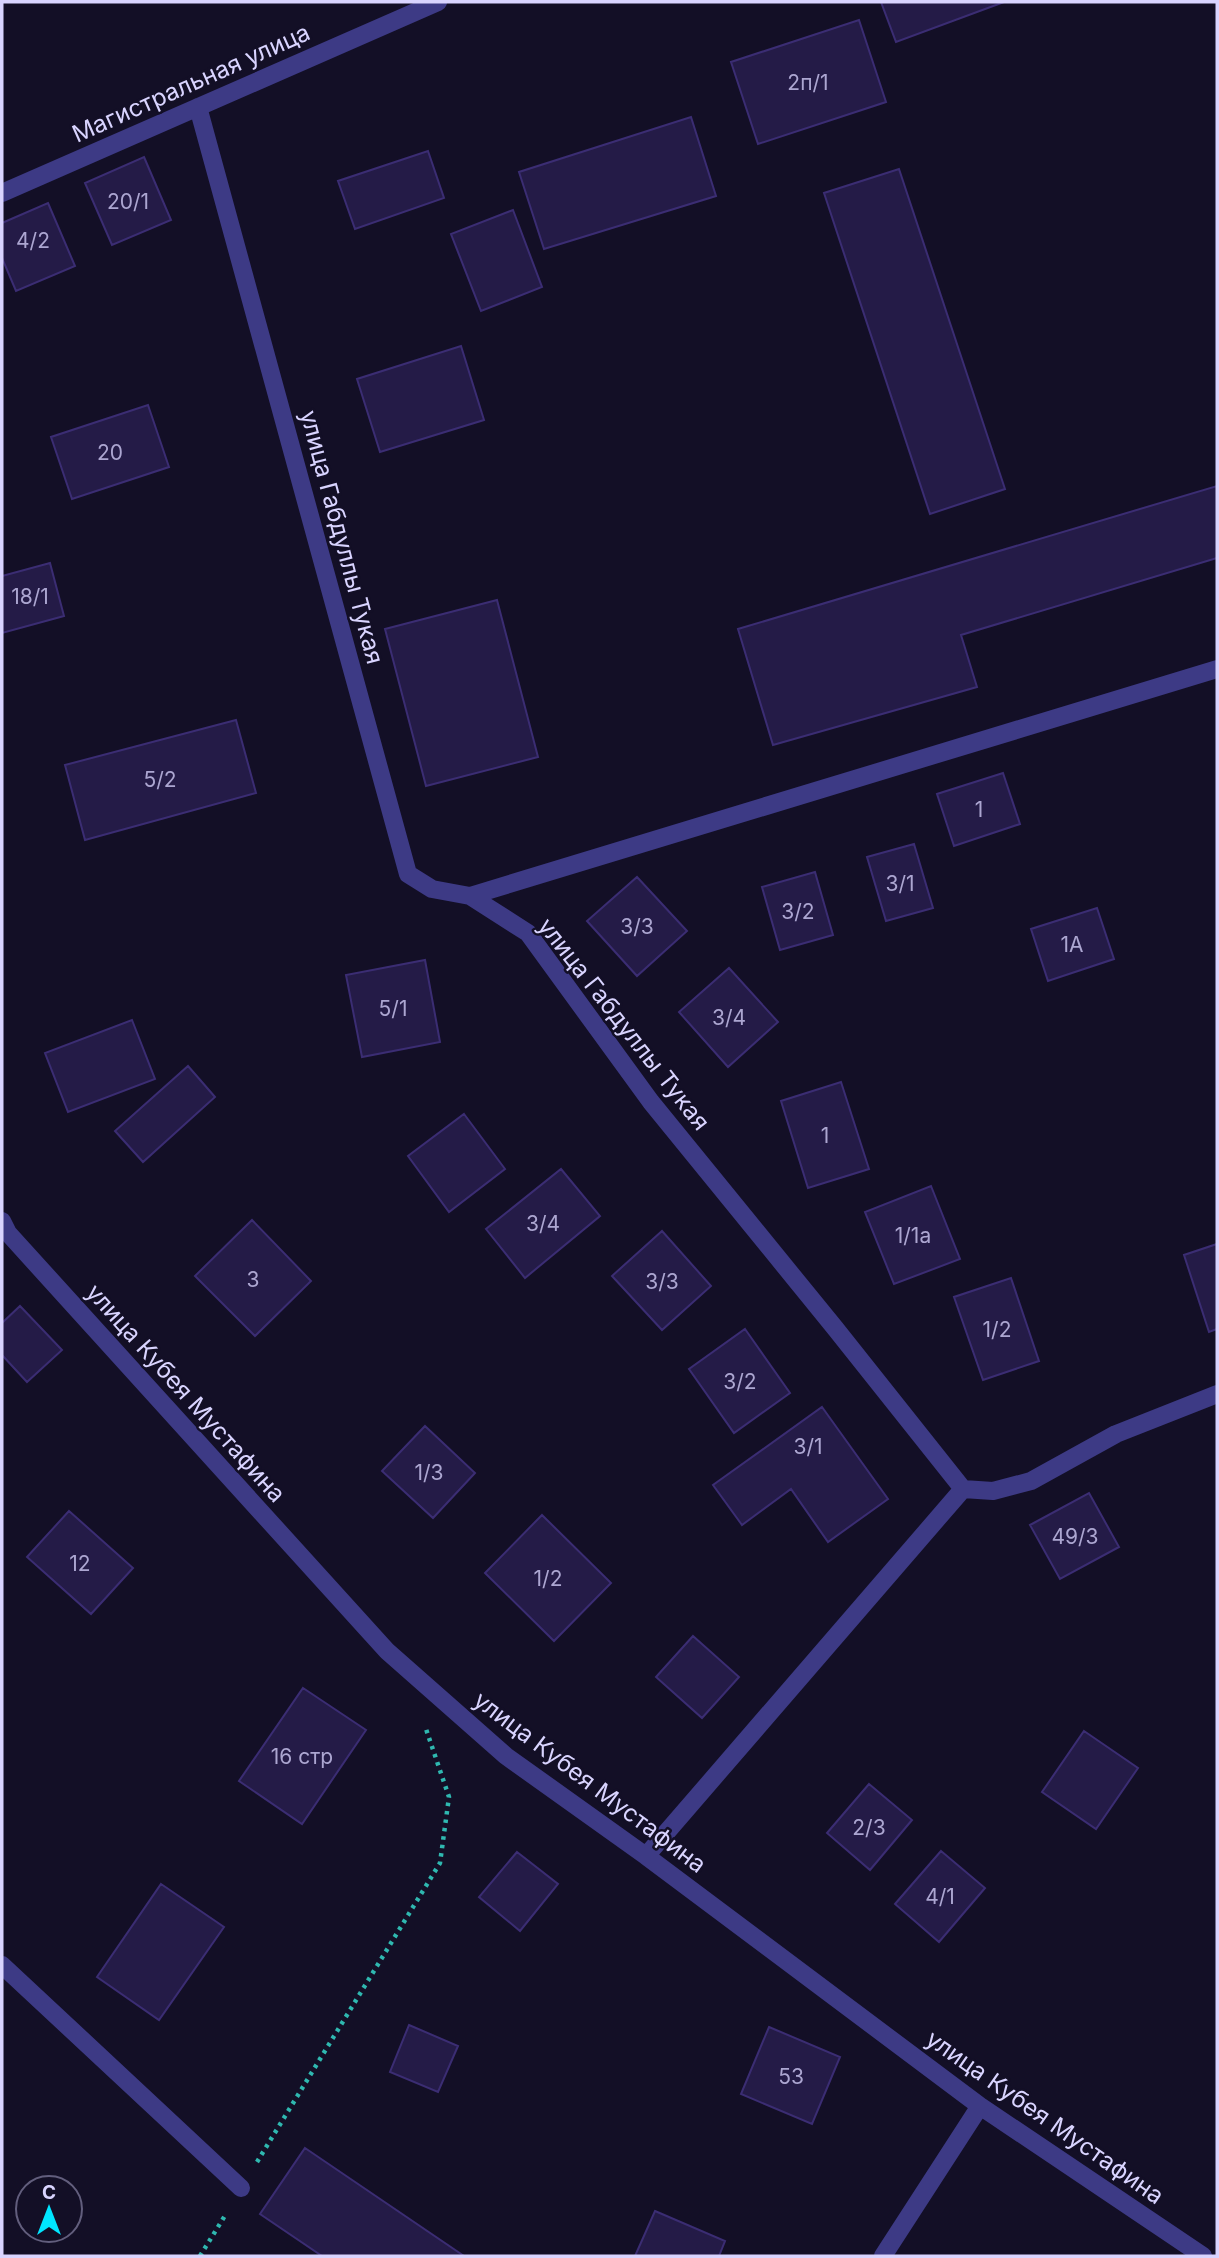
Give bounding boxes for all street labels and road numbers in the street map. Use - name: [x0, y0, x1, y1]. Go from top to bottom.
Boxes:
- street label: Магистральная улица: [68, 17, 314, 149]
- street label: улица Габдуллы Тукая: [294, 407, 390, 667]
- street label: улица Габдуллы Тукая: [532, 912, 716, 1136]
- street label: улица Кубея Мустафина: [80, 1278, 292, 1508]
- street label: улица Кубея Мустафина: [468, 1685, 712, 1879]
- street label: улица Кубея Мустафина: [921, 2024, 1169, 2210]

